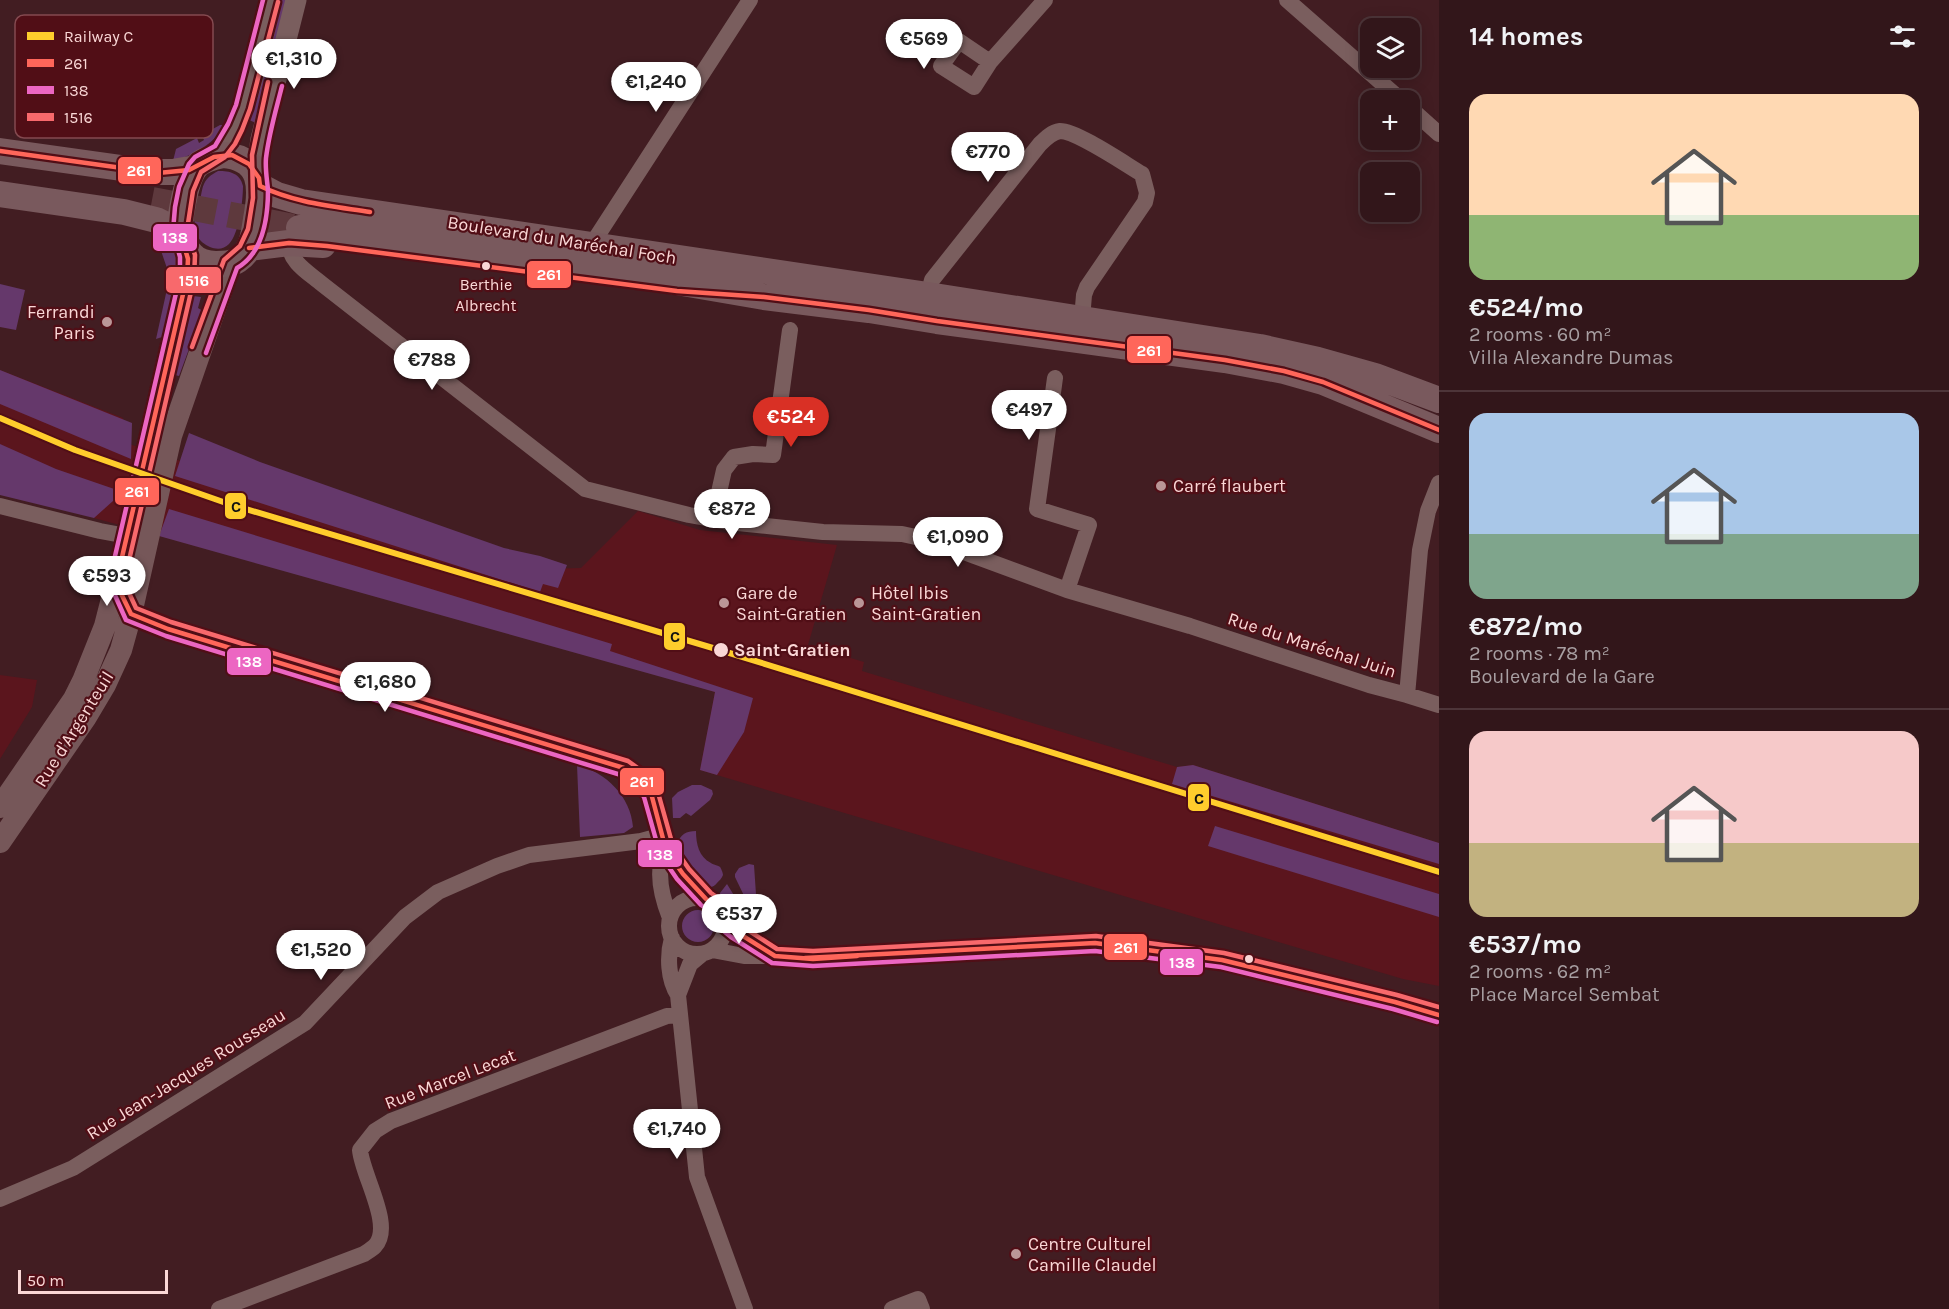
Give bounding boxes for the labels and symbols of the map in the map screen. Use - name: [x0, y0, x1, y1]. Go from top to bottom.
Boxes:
- legend: [15, 15, 213, 138]
- pin: €569: [888, 19, 960, 70]
- text: Railway C: [64, 27, 134, 46]
- pin: €1,310: [245, 39, 343, 90]
- text: 261: [64, 54, 88, 73]
- pin: €1,240: [607, 62, 705, 113]
- text: 138: [64, 81, 89, 100]
- text: 1516: [64, 108, 93, 127]
- pin: €770: [952, 132, 1024, 183]
- line badge: 261: [117, 156, 162, 185]
- text: 261: [126, 161, 152, 180]
- street label: Boulevard du Maréchal Foch: [446, 211, 678, 269]
- line badge: 138: [152, 223, 198, 252]
- text: 138: [162, 228, 188, 247]
- marker: Berthie Albrecht: [480, 260, 492, 272]
- line badge: 261: [526, 260, 572, 289]
- text: 261: [536, 265, 562, 284]
- line badge: 1516: [165, 266, 222, 294]
- text: 1516: [179, 271, 209, 290]
- place label: Berthie Albrecht: [455, 275, 517, 315]
- place label: Ferrandi Paris: [27, 301, 95, 344]
- marker: Ferrandi Paris: [100, 315, 114, 329]
- line badge: 261: [1126, 335, 1172, 364]
- pin: €788: [396, 340, 468, 391]
- text: 261: [1136, 341, 1162, 360]
- pin: €497: [993, 390, 1065, 441]
- pin: €524: [755, 397, 827, 448]
- place label: Carré flaubert: [1173, 475, 1286, 497]
- line badge: 261: [114, 477, 160, 506]
- marker: Carré flaubert: [1154, 479, 1168, 493]
- text: 261: [124, 482, 150, 501]
- pin: €872: [696, 489, 768, 540]
- line badge: C: [224, 492, 247, 520]
- text: C: [231, 497, 241, 516]
- pin: €1,090: [909, 517, 1007, 568]
- pin: €593: [71, 556, 143, 607]
- place label: Gare de Saint-Gratien: [736, 582, 846, 625]
- place label: Hôtel Ibis Saint-Gratien: [871, 582, 981, 625]
- marker: Gare de Saint-Gratien: [717, 596, 731, 610]
- marker: Hôtel Ibis Saint-Gratien: [852, 596, 866, 610]
- street label: Rue du Maréchal Juin: [1225, 607, 1399, 683]
- line badge: C: [663, 622, 686, 651]
- text: C: [670, 627, 680, 646]
- place label: Saint-Gratien: [734, 639, 851, 661]
- marker: Saint-Gratien: [712, 641, 730, 659]
- line badge: 138: [226, 647, 272, 676]
- text: 138: [236, 652, 262, 671]
- pin: €1,680: [336, 662, 434, 713]
- street label: Rue d'Argenteuil: [30, 667, 118, 791]
- line badge: 261: [619, 767, 665, 796]
- text: 261: [629, 772, 655, 791]
- line badge: C: [1187, 783, 1210, 812]
- text: C: [1194, 789, 1204, 808]
- line badge: 138: [637, 839, 683, 868]
- text: 138: [647, 845, 673, 864]
- pin: €537: [703, 894, 775, 945]
- pin: €1,520: [272, 930, 370, 981]
- line badge: 261: [1103, 933, 1148, 961]
- text: 261: [1113, 938, 1139, 957]
- line badge: 138: [1159, 948, 1204, 976]
- text: 138: [1169, 953, 1195, 972]
- unlabelled marker: [1243, 953, 1255, 965]
- street label: Rue Jean-Jacques Rousseau: [82, 1004, 290, 1144]
- street label: Rue Marcel Lecat: [381, 1044, 519, 1114]
- pin: €1,740: [628, 1109, 726, 1160]
- place label: Centre Culturel Camille Claudel: [1028, 1233, 1157, 1276]
- marker: Centre Culturel Camille Claudel: [1009, 1247, 1023, 1261]
- scale bar: [18, 1267, 168, 1294]

